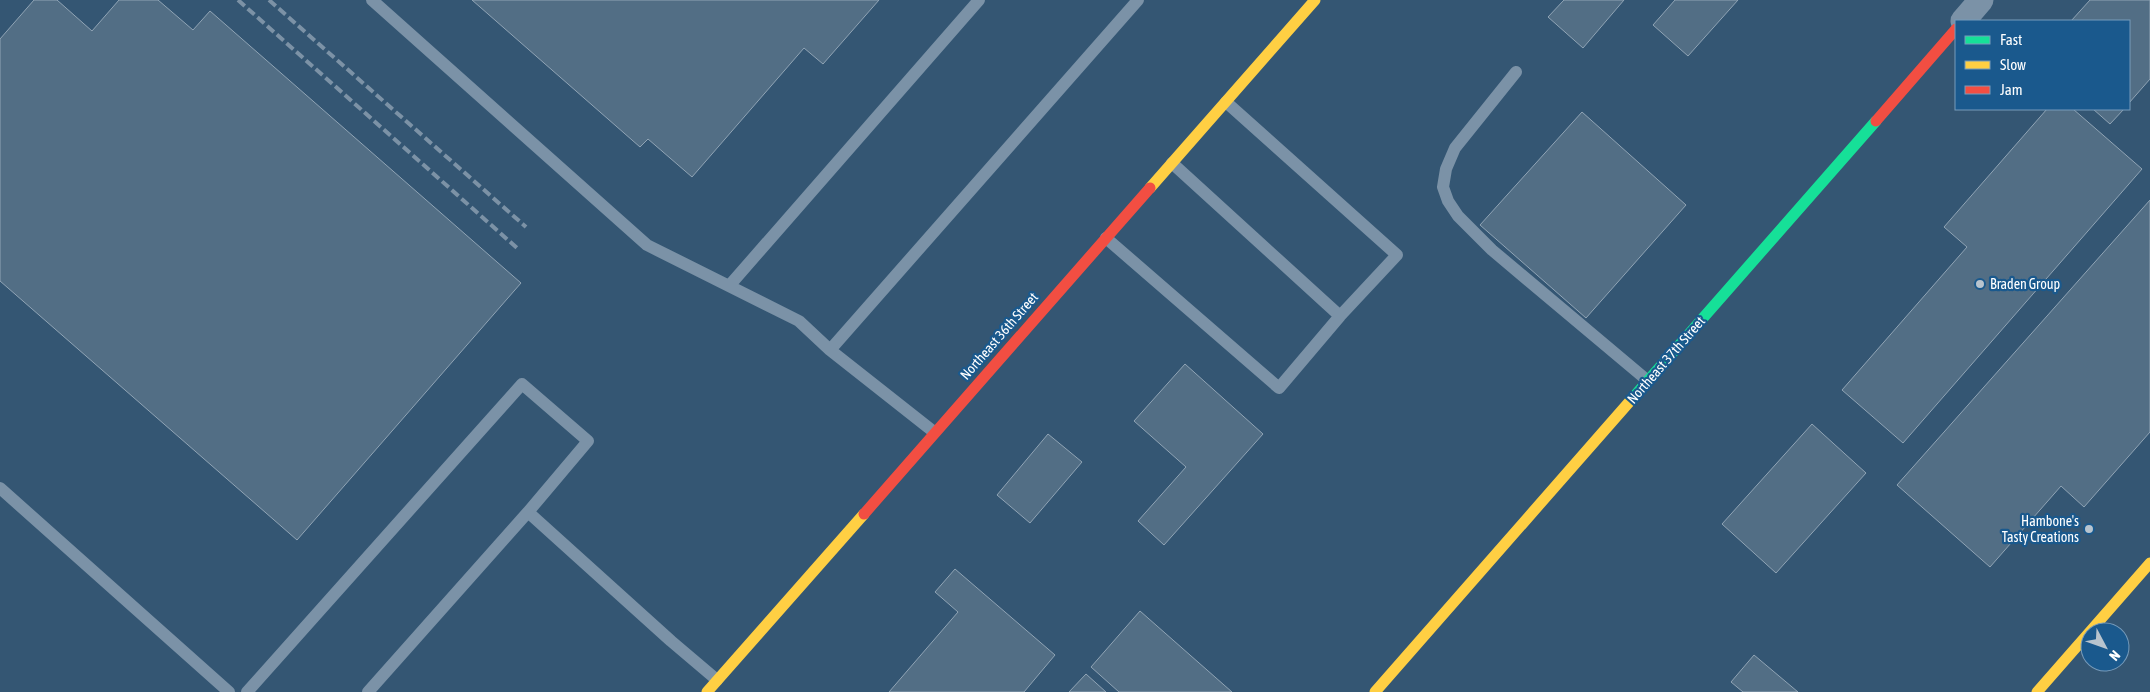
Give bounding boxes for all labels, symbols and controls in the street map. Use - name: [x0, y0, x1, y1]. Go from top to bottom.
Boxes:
- legend: [1955, 20, 2130, 110]
- text: Fast: [2000, 31, 2022, 48]
- text: Slow: [2000, 56, 2026, 73]
- text: Jam: [2000, 81, 2023, 98]
- place label: Braden Group: [1990, 276, 2061, 292]
- marker: Braden Group: [1974, 278, 1986, 290]
- street label: Northeast 36th Street: [957, 289, 1041, 383]
- street label: Northeast 37th Street: [1624, 313, 1708, 407]
- place label: Hambone's Tasty Creations: [2002, 513, 2079, 545]
- marker: Hambone's Tasty Creations: [2083, 523, 2095, 535]
- north arrow: [2080, 622, 2130, 672]
- text: N: [2106, 647, 2124, 664]

